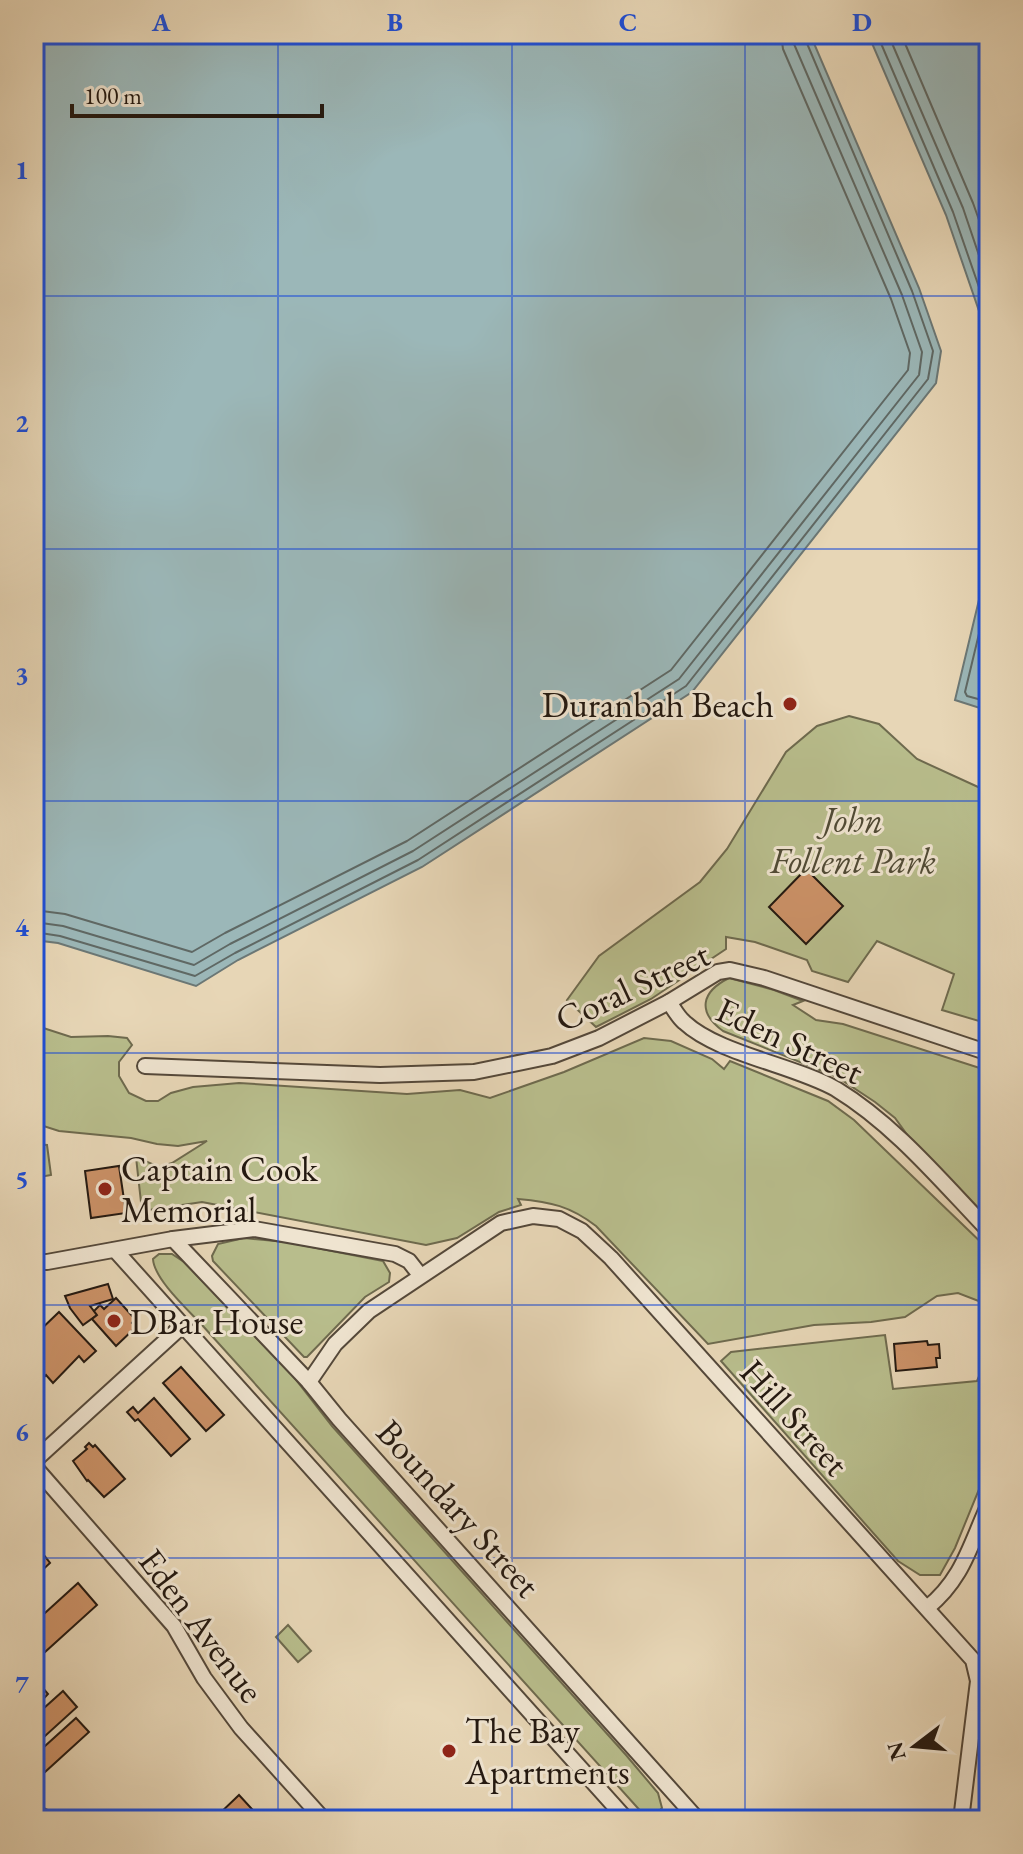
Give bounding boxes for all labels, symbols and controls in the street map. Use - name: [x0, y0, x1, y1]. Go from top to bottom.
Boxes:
- text: A: [151, 5, 171, 39]
- text: B: [387, 5, 403, 39]
- text: C: [619, 5, 637, 39]
- text: D: [852, 5, 872, 39]
- scale bar: [72, 68, 322, 118]
- text: 100 m: [84, 80, 142, 111]
- text: 1: [15, 153, 29, 187]
- text: 2: [15, 406, 29, 440]
- text: 3: [15, 658, 29, 692]
- place label: Duranbah Beach: [542, 681, 774, 728]
- marker: Duranbah Beach: [781, 695, 799, 713]
- park label: John Follent Park: [769, 796, 936, 884]
- text: 4: [15, 910, 29, 944]
- street label: Coral Street: [548, 930, 717, 1043]
- street label: Eden Street: [709, 986, 871, 1095]
- place label: Captain Cook Memorial: [121, 1145, 319, 1233]
- text: 5: [15, 1162, 29, 1196]
- marker: Captain Cook Memorial: [96, 1180, 114, 1198]
- place label: DBar House: [130, 1298, 303, 1345]
- marker: DBar House: [105, 1312, 123, 1330]
- street label: Hill Street: [730, 1349, 860, 1486]
- street label: Boundary Street: [366, 1410, 551, 1608]
- text: 6: [15, 1415, 29, 1449]
- street label: Eden Avenue: [128, 1539, 275, 1712]
- text: 7: [15, 1667, 29, 1701]
- north arrow: [875, 1706, 955, 1786]
- place label: The Bay Apartments: [464, 1707, 630, 1795]
- text: N: [880, 1739, 913, 1764]
- marker: The Bay Apartments: [440, 1742, 458, 1760]

